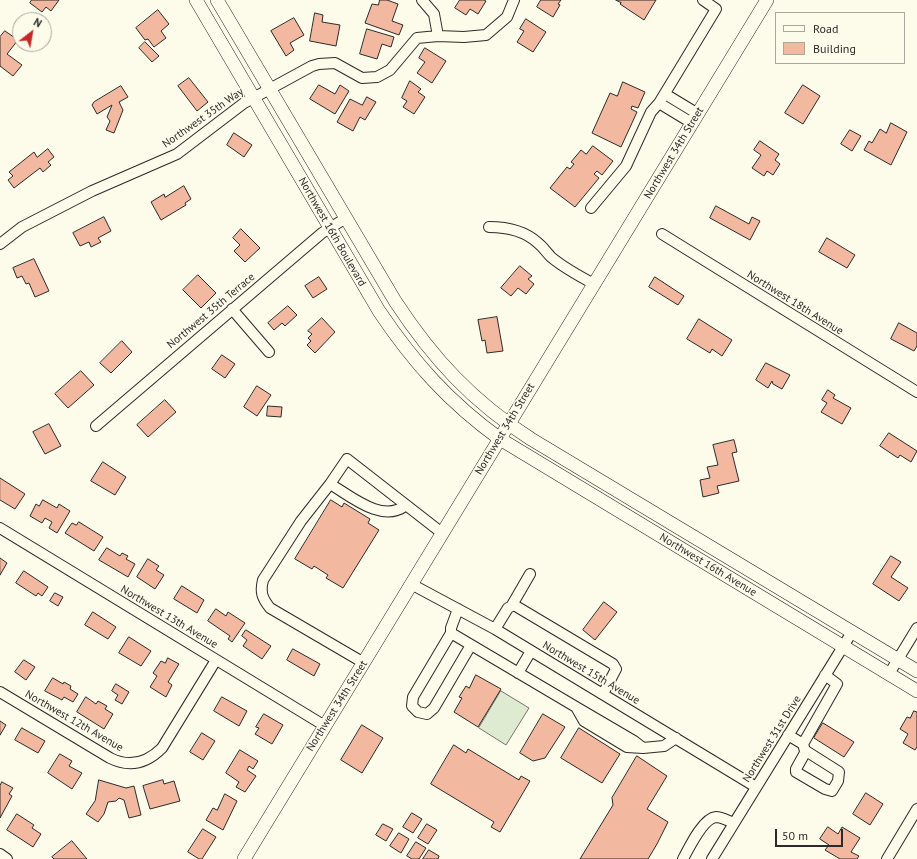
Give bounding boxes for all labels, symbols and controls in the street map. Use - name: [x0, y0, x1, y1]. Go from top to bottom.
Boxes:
- north arrow: [12, 12, 52, 52]
- legend: [775, 12, 905, 64]
- text: N: [31, 15, 44, 30]
- text: Road: [813, 21, 838, 36]
- text: Building: [813, 41, 856, 56]
- street label: Northwest 35th Way: [160, 85, 246, 151]
- street label: Northwest 34th Street: [641, 105, 707, 201]
- street label: Northwest 16th Boulevard: [295, 175, 369, 289]
- street label: Northwest 18th Avenue: [744, 268, 846, 338]
- street label: Northwest 35th Terrace: [165, 271, 257, 351]
- street label: Northwest 34th Street: [472, 381, 538, 477]
- street label: Northwest 16th Avenue: [657, 531, 759, 599]
- street label: Northwest 13th Avenue: [118, 583, 220, 651]
- street label: Northwest 15th Avenue: [540, 639, 642, 707]
- street label: Northwest 34th Street: [304, 658, 370, 754]
- street label: Northwest 12th Avenue: [23, 688, 125, 754]
- street label: Northwest 31st Drive: [740, 693, 804, 785]
- scale bar: [777, 821, 845, 847]
- text: 50 m: [782, 828, 808, 843]

